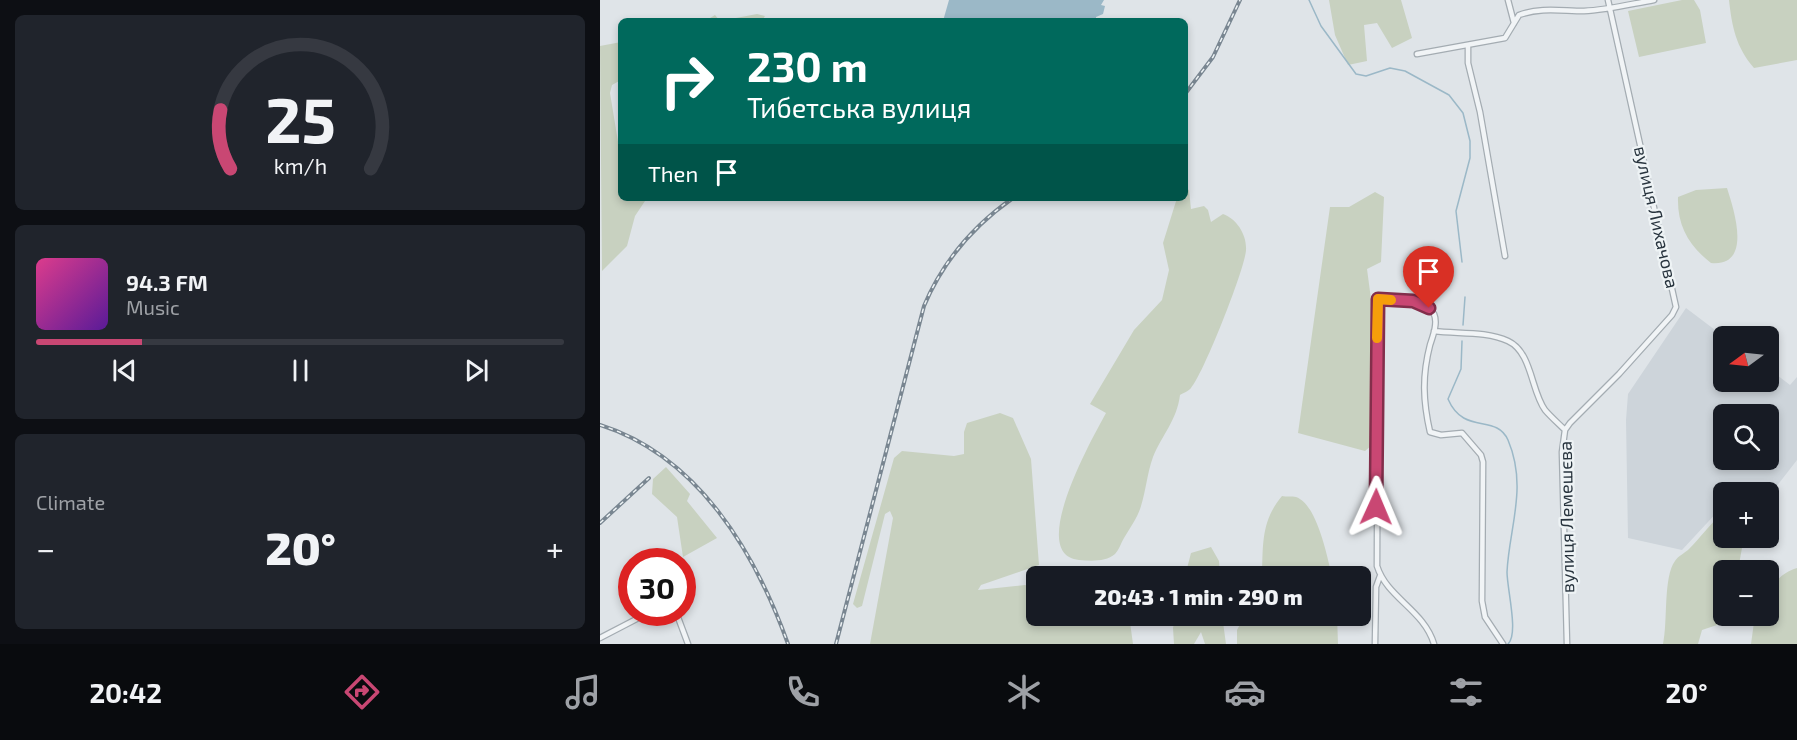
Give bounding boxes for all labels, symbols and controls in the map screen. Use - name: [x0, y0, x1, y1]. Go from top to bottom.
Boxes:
- text: 230 m: [747, 40, 868, 90]
- icon: right: [648, 42, 726, 120]
- text: 25: [265, 82, 335, 157]
- text: Тибетська вулиця: [747, 91, 971, 123]
- street label: вулиця Лихачова: [1630, 144, 1684, 290]
- text: km/h: [273, 154, 327, 179]
- icon: arrive: [710, 156, 743, 189]
- text: Then: [648, 160, 698, 186]
- pin: [1403, 246, 1454, 308]
- icon: arrive: [1412, 255, 1445, 288]
- text: 94.3 FM: [126, 269, 208, 295]
- text: Music: [126, 295, 180, 319]
- north arrow: [1713, 326, 1779, 392]
- map controls: [1713, 326, 1779, 626]
- icon: previous: [108, 354, 141, 387]
- icon: pause: [284, 354, 317, 387]
- icon: next: [460, 354, 493, 387]
- button: search: [1713, 404, 1779, 470]
- street label: вулиця Лемешєва: [1554, 441, 1578, 593]
- position arrow: [1344, 475, 1408, 539]
- button: +: [1713, 482, 1779, 548]
- text: Climate: [36, 490, 105, 514]
- text: 20°: [265, 520, 336, 574]
- text: −: [36, 528, 55, 568]
- text: +: [546, 528, 564, 568]
- speed limit sign: 30: [618, 548, 696, 626]
- button: −: [1713, 560, 1779, 626]
- text: 20:43 · 1 min · 290 m: [1094, 583, 1303, 609]
- icon: directions: [341, 671, 383, 713]
- icon: music: [562, 671, 604, 713]
- icon: phone: [782, 671, 824, 713]
- icon: climate: [1003, 671, 1045, 713]
- icon: car: [1224, 671, 1266, 713]
- icon: filters: [1445, 671, 1487, 713]
- text: 20:42: [89, 676, 162, 708]
- text: 20°: [1666, 676, 1708, 708]

